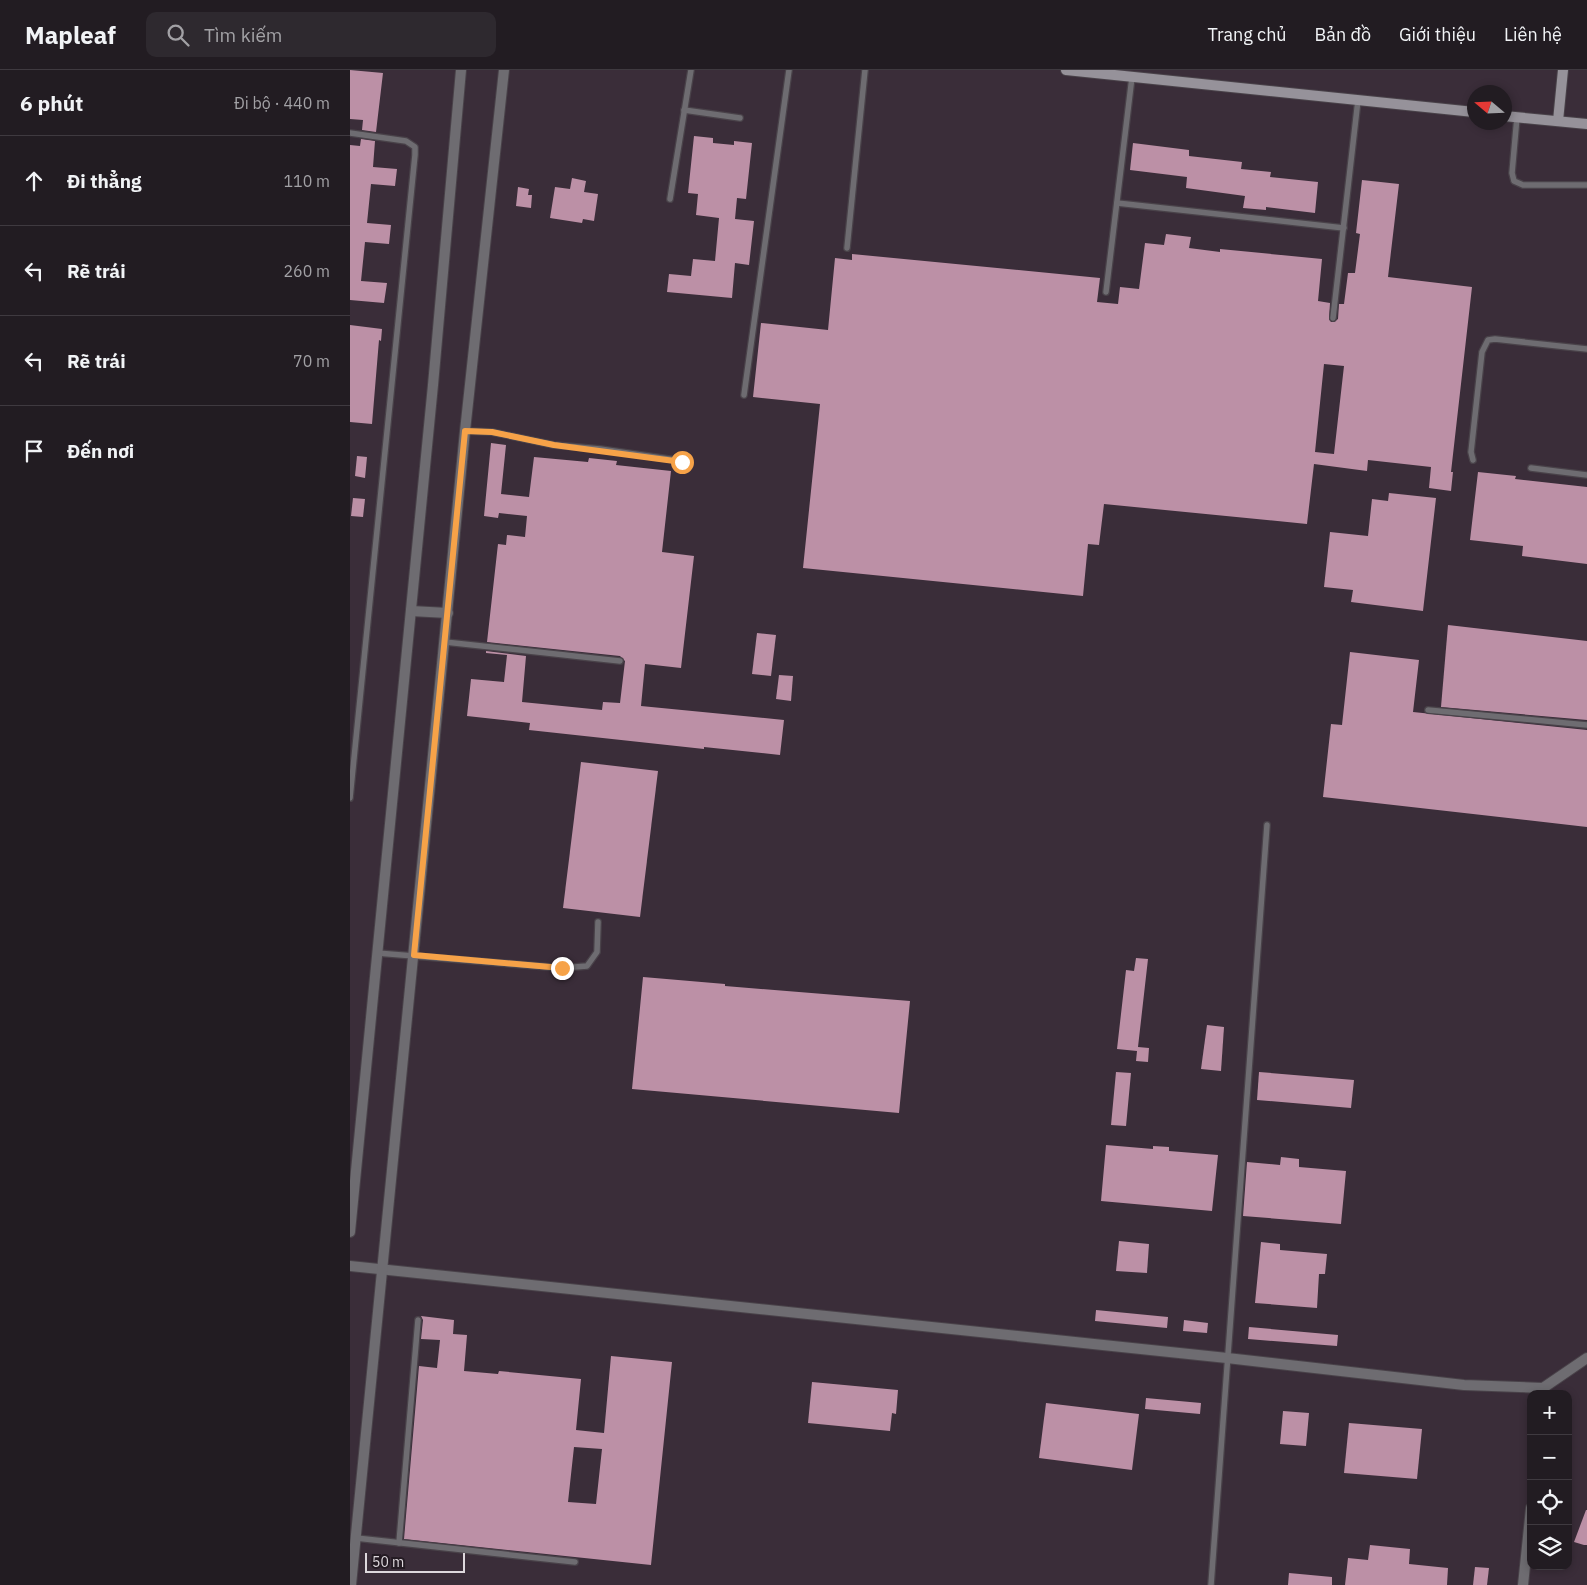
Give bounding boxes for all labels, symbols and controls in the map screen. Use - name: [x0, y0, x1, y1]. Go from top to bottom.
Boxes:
- search box: [146, 12, 496, 57]
- text: Mapleaf: [25, 19, 116, 51]
- icon: search: [164, 21, 192, 49]
- text: Tìm kiếm: [204, 23, 282, 47]
- text: Trang chủ: [1207, 23, 1287, 46]
- text: Bản đồ: [1315, 23, 1371, 46]
- text: Giới thiệu: [1399, 23, 1476, 46]
- text: Liên hệ: [1504, 23, 1562, 46]
- north arrow: [1467, 85, 1512, 130]
- text: 6 phút: [20, 89, 83, 117]
- text: Đi bộ · 440 m: [234, 93, 330, 113]
- icon: ahead: [20, 167, 48, 195]
- text: Đi thẳng: [67, 169, 141, 193]
- text: 110 m: [283, 171, 330, 191]
- icon: left: [20, 257, 48, 285]
- text: Rẽ trái: [67, 259, 126, 283]
- text: 260 m: [283, 261, 330, 281]
- icon: left: [20, 347, 48, 375]
- text: Rẽ trái: [67, 349, 126, 373]
- text: 70 m: [293, 351, 330, 371]
- icon: arrive: [20, 437, 48, 465]
- text: Đến nơi: [67, 439, 134, 463]
- route start: [671, 451, 694, 474]
- route end: [551, 957, 574, 980]
- map controls: [1527, 1390, 1572, 1570]
- button: +: [1527, 1390, 1572, 1435]
- button: −: [1527, 1435, 1572, 1480]
- button: locate: [1527, 1480, 1572, 1525]
- button: layers: [1527, 1525, 1572, 1570]
- scale bar: [365, 1550, 465, 1573]
- text: 50 m: [372, 1553, 404, 1571]

